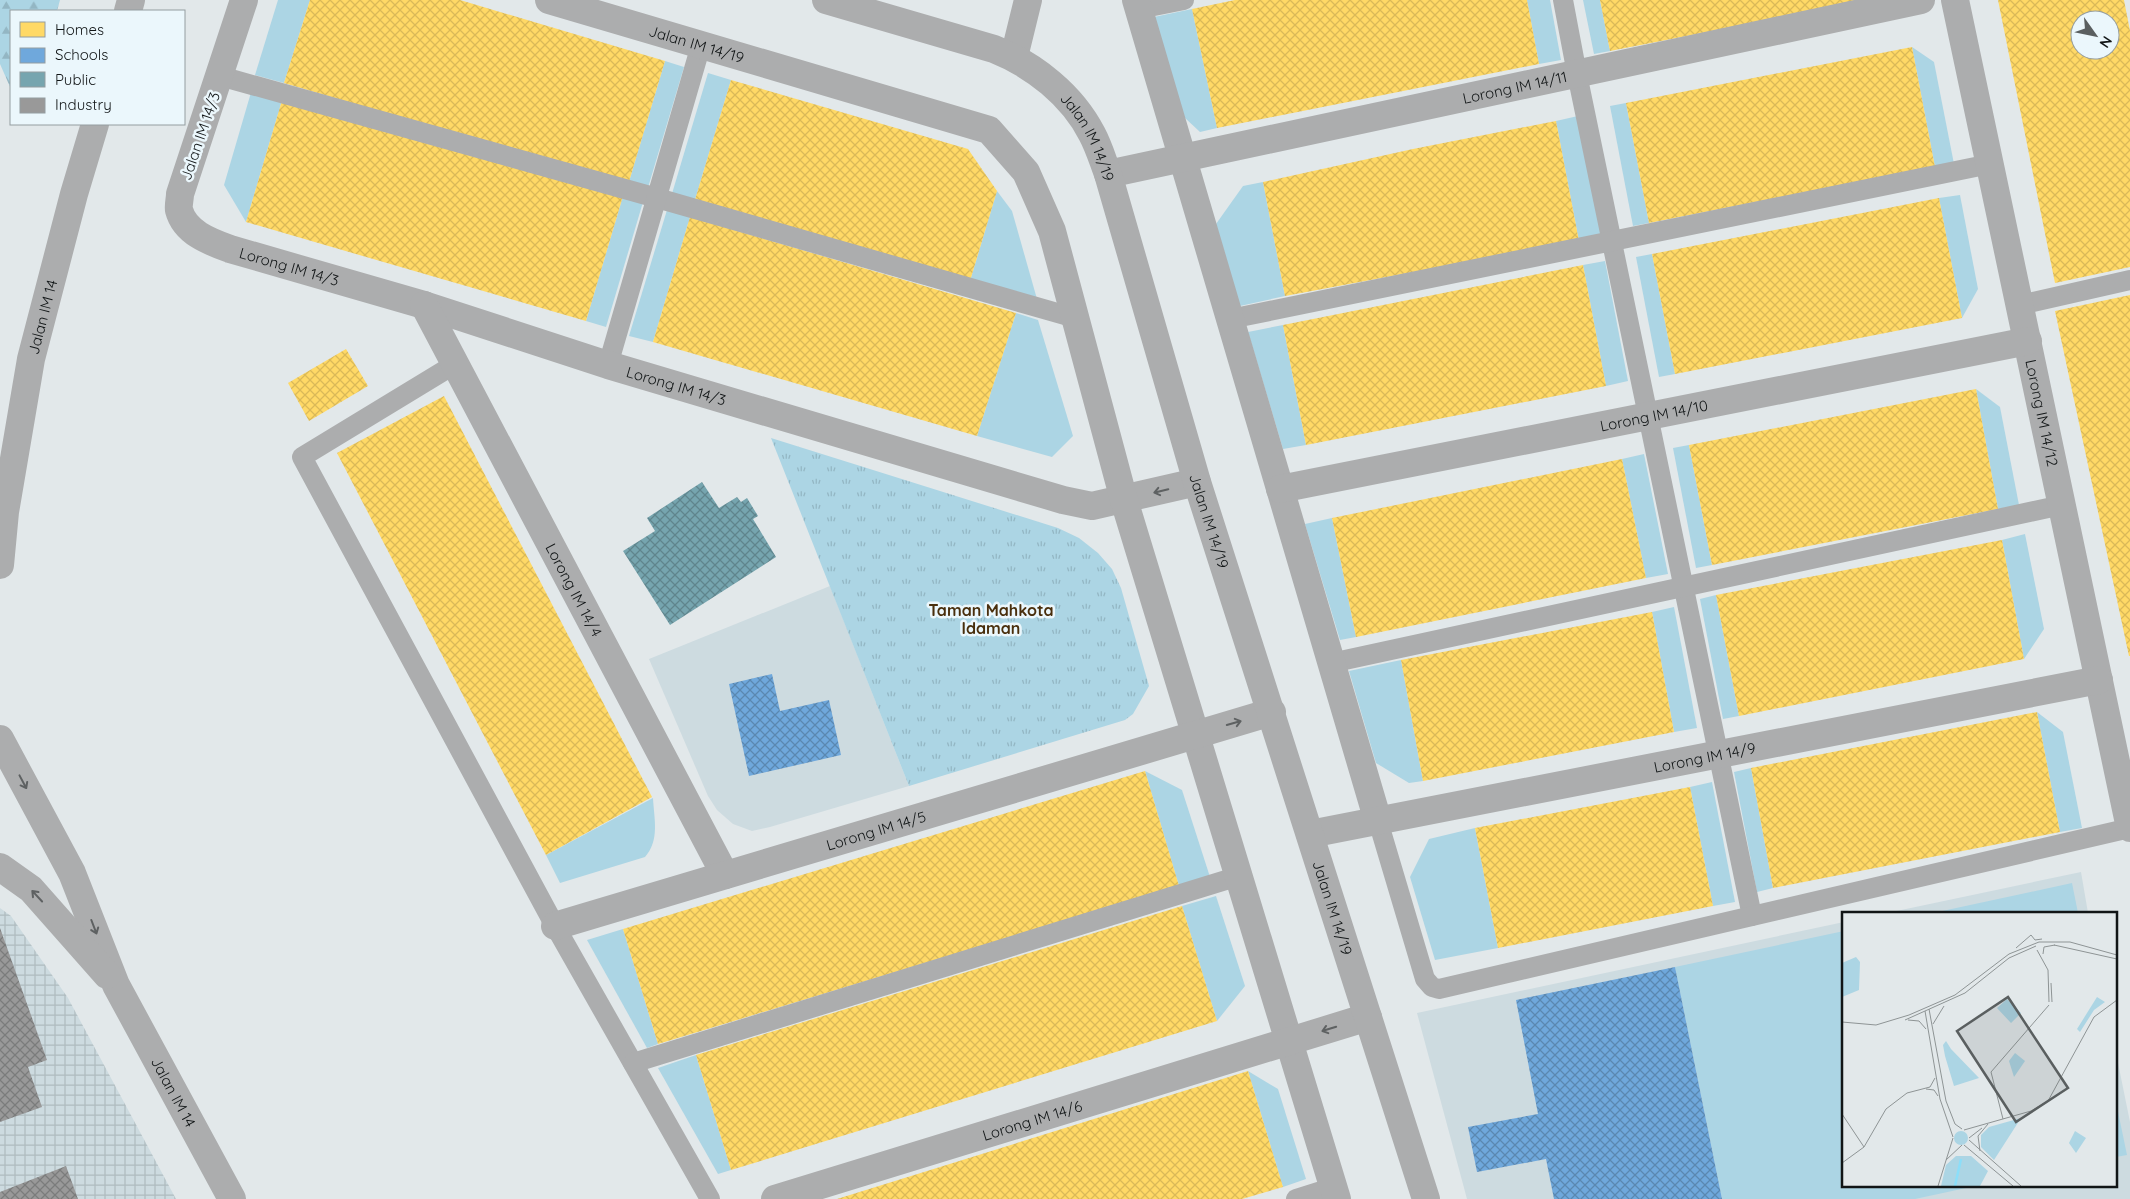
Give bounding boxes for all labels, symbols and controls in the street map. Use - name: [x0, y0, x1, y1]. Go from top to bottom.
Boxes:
- legend: [10, 10, 185, 125]
- north arrow: [2070, 10, 2120, 60]
- text: Homes: [55, 20, 104, 39]
- street label: Jalan IM 14/19: [647, 21, 747, 67]
- text: N: [2096, 33, 2116, 51]
- text: Schools: [55, 45, 108, 64]
- street label: Lorong IM 14/11: [1461, 67, 1569, 107]
- text: Public: [55, 70, 96, 89]
- street label: Jalan IM 14/19: [1057, 88, 1119, 183]
- street label: Jalan IM 14/3: [176, 89, 224, 183]
- text: Industry: [55, 95, 112, 114]
- street label: Lorong IM 14/3: [237, 243, 342, 290]
- street label: Jalan IM 14: [23, 277, 61, 356]
- street label: Lorong IM 14/12: [2022, 358, 2063, 468]
- street label: Lorong IM 14/3: [624, 362, 729, 409]
- street label: Lorong IM 14/10: [1598, 395, 1709, 435]
- street label: Jalan IM 14/19: [1186, 471, 1233, 571]
- one-way arrow: [1153, 487, 1169, 496]
- street label: Lorong IM 14/4: [542, 540, 607, 640]
- district label: Taman Mahkota Idaman: [928, 600, 1054, 638]
- one-way arrow: [1225, 717, 1241, 727]
- street label: Lorong IM 14/9: [1652, 738, 1757, 776]
- one-way arrow: [18, 774, 28, 789]
- street label: Lorong IM 14/5: [824, 806, 928, 854]
- street label: Jalan IM 14/19: [1309, 858, 1357, 957]
- one-way arrow: [31, 890, 43, 903]
- inset map: [1842, 912, 2118, 1186]
- one-way arrow: [90, 919, 100, 934]
- one-way arrow: [1321, 1025, 1337, 1035]
- street label: Jalan IM 14: [147, 1054, 201, 1130]
- street label: Lorong IM 14/6: [980, 1096, 1084, 1144]

